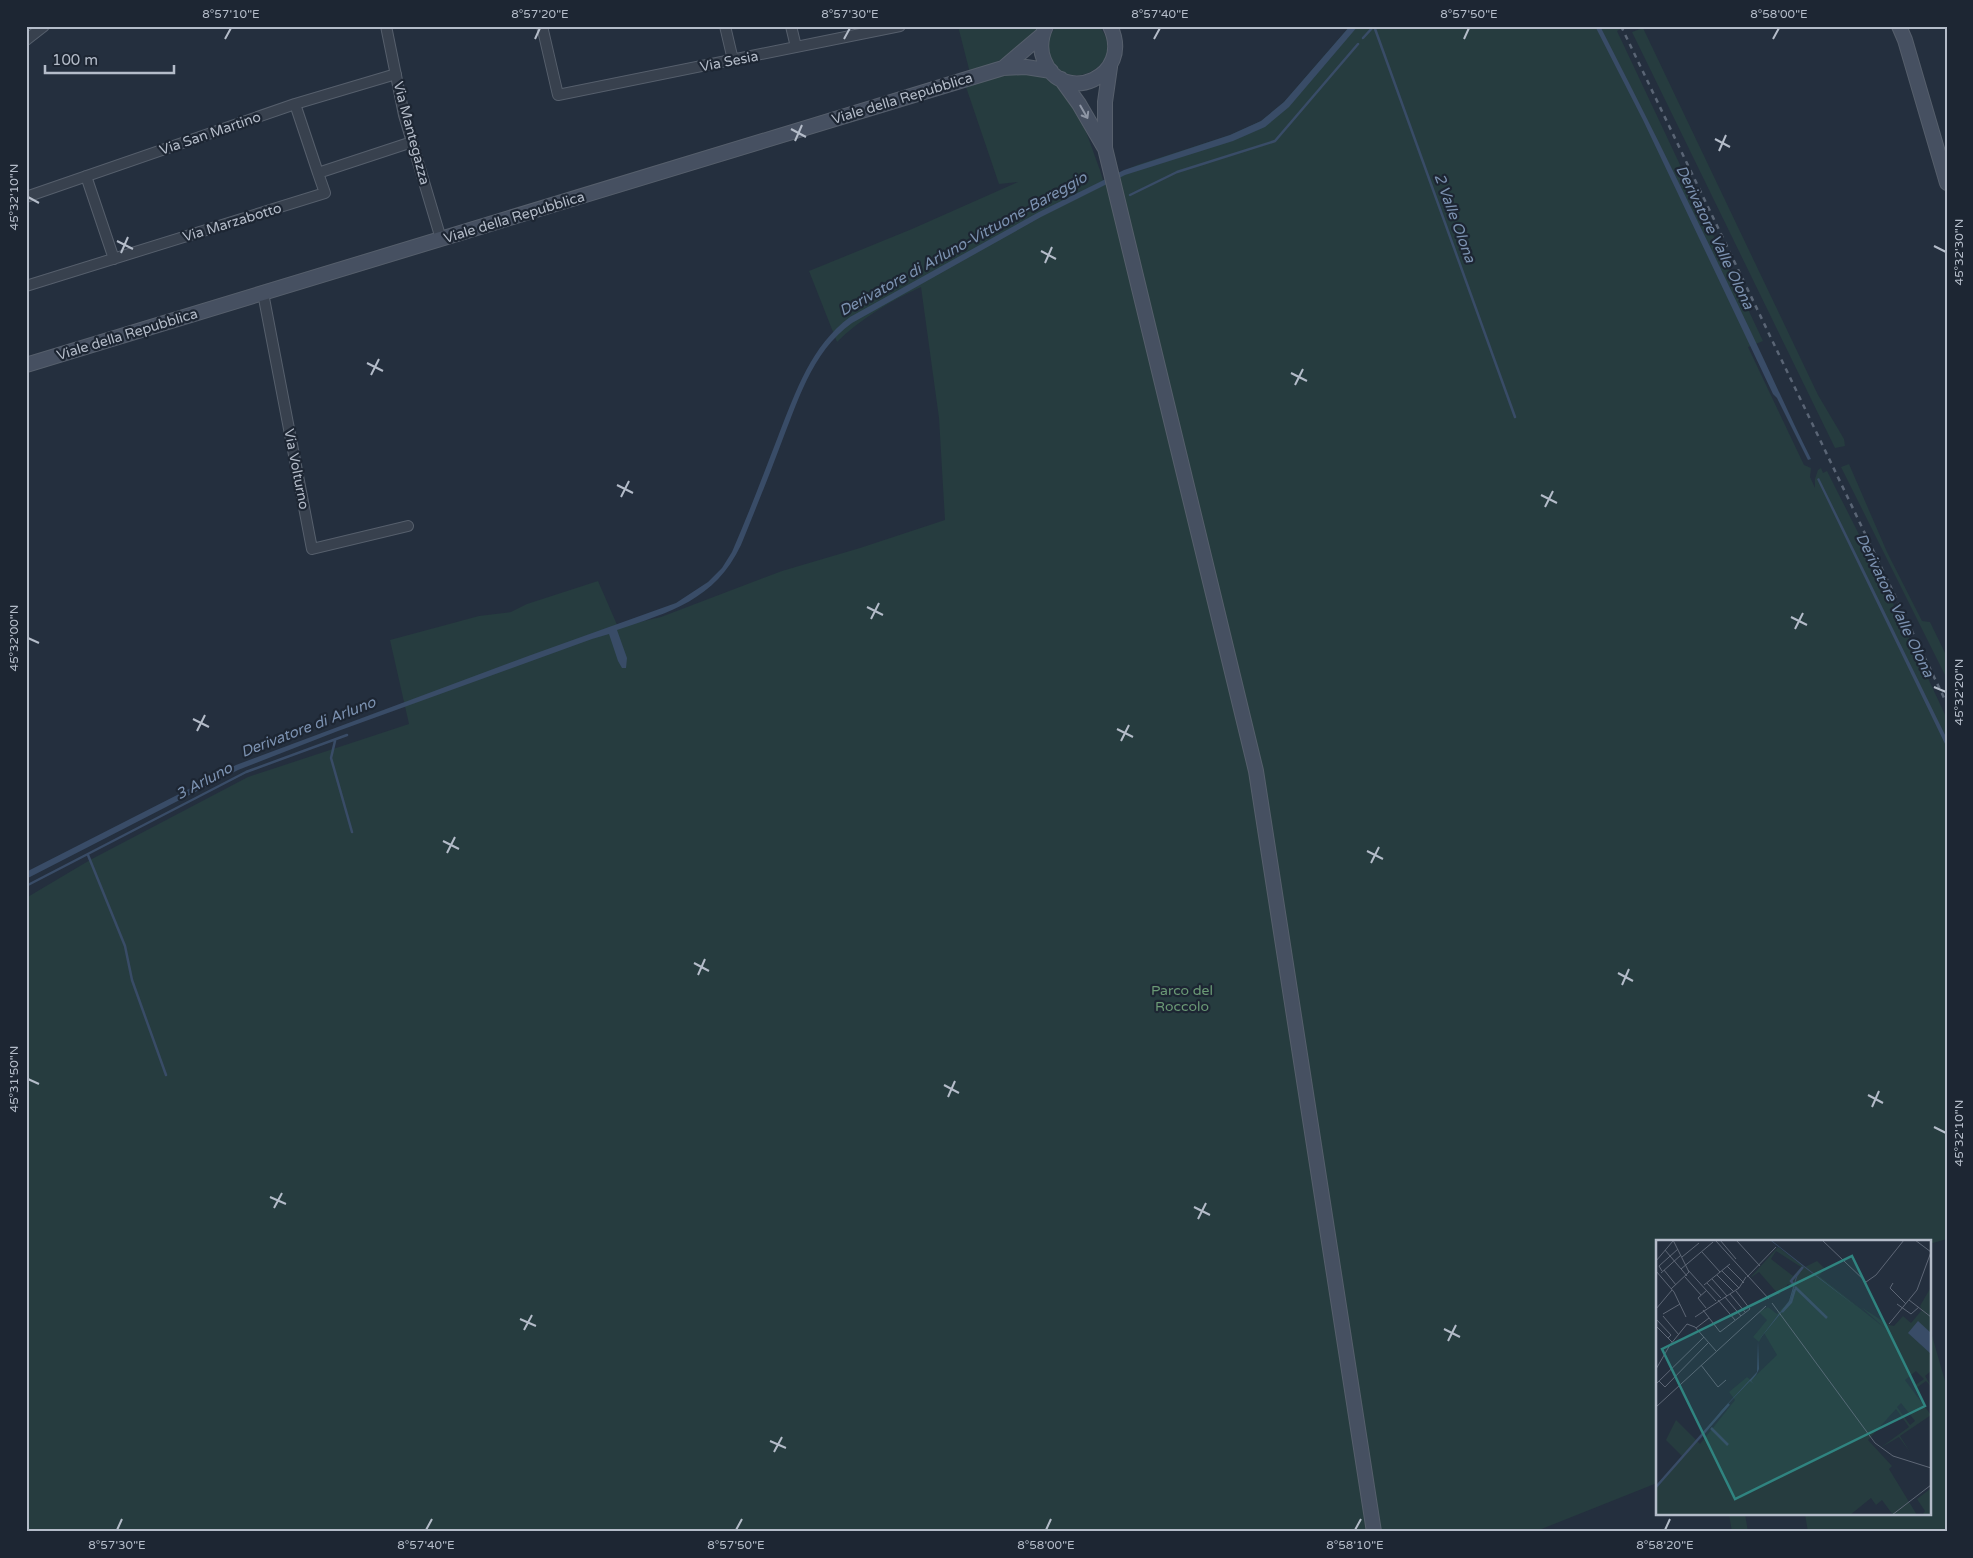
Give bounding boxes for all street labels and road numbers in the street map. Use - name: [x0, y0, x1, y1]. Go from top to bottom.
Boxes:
- street label: Via Sesia: [698, 47, 760, 75]
- street label: Viale della Repubblica: [830, 69, 975, 128]
- street label: Via Mantegazza: [390, 80, 433, 187]
- street label: Via San Martino: [157, 108, 263, 159]
- street label: Viale della Repubblica: [442, 188, 587, 247]
- street label: Via Marzabotto: [181, 199, 284, 246]
- street label: Viale della Repubblica: [55, 305, 200, 364]
- street label: Via Volturno: [280, 427, 313, 511]

